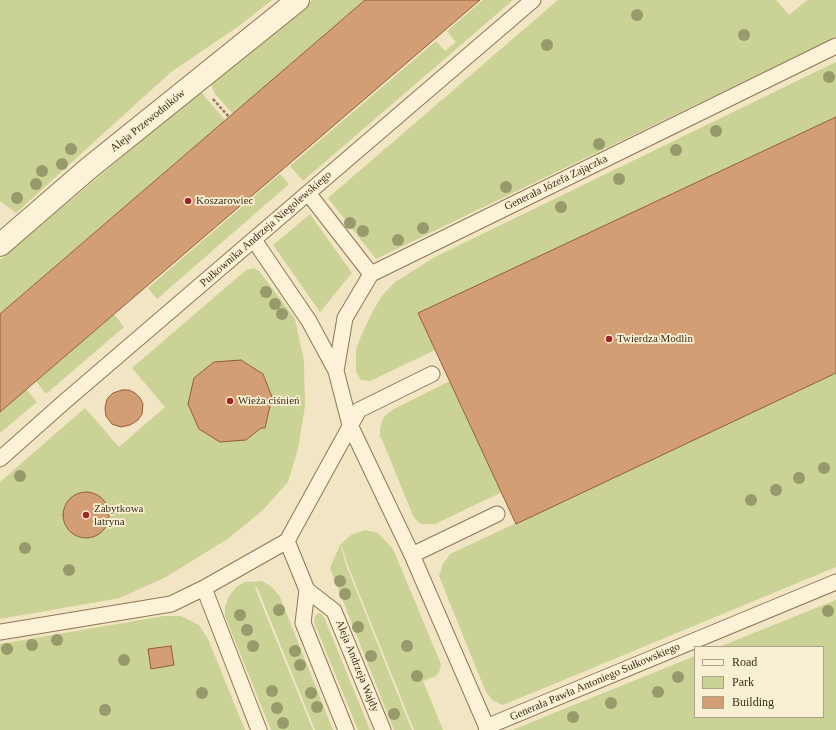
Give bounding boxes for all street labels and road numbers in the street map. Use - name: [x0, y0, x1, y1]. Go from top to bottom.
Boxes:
- street label: Aleja Przewodników: [108, 87, 188, 155]
- street label: Generała Józefa Zajączka: [502, 152, 610, 214]
- street label: Pułkownika Andrzeja Niegolewskiego: [198, 168, 334, 290]
- street label: Aleja Andrzeja Wajdy: [333, 618, 381, 714]
- street label: Generała Pawła Antoniego Sułkowskiego: [508, 640, 682, 724]

